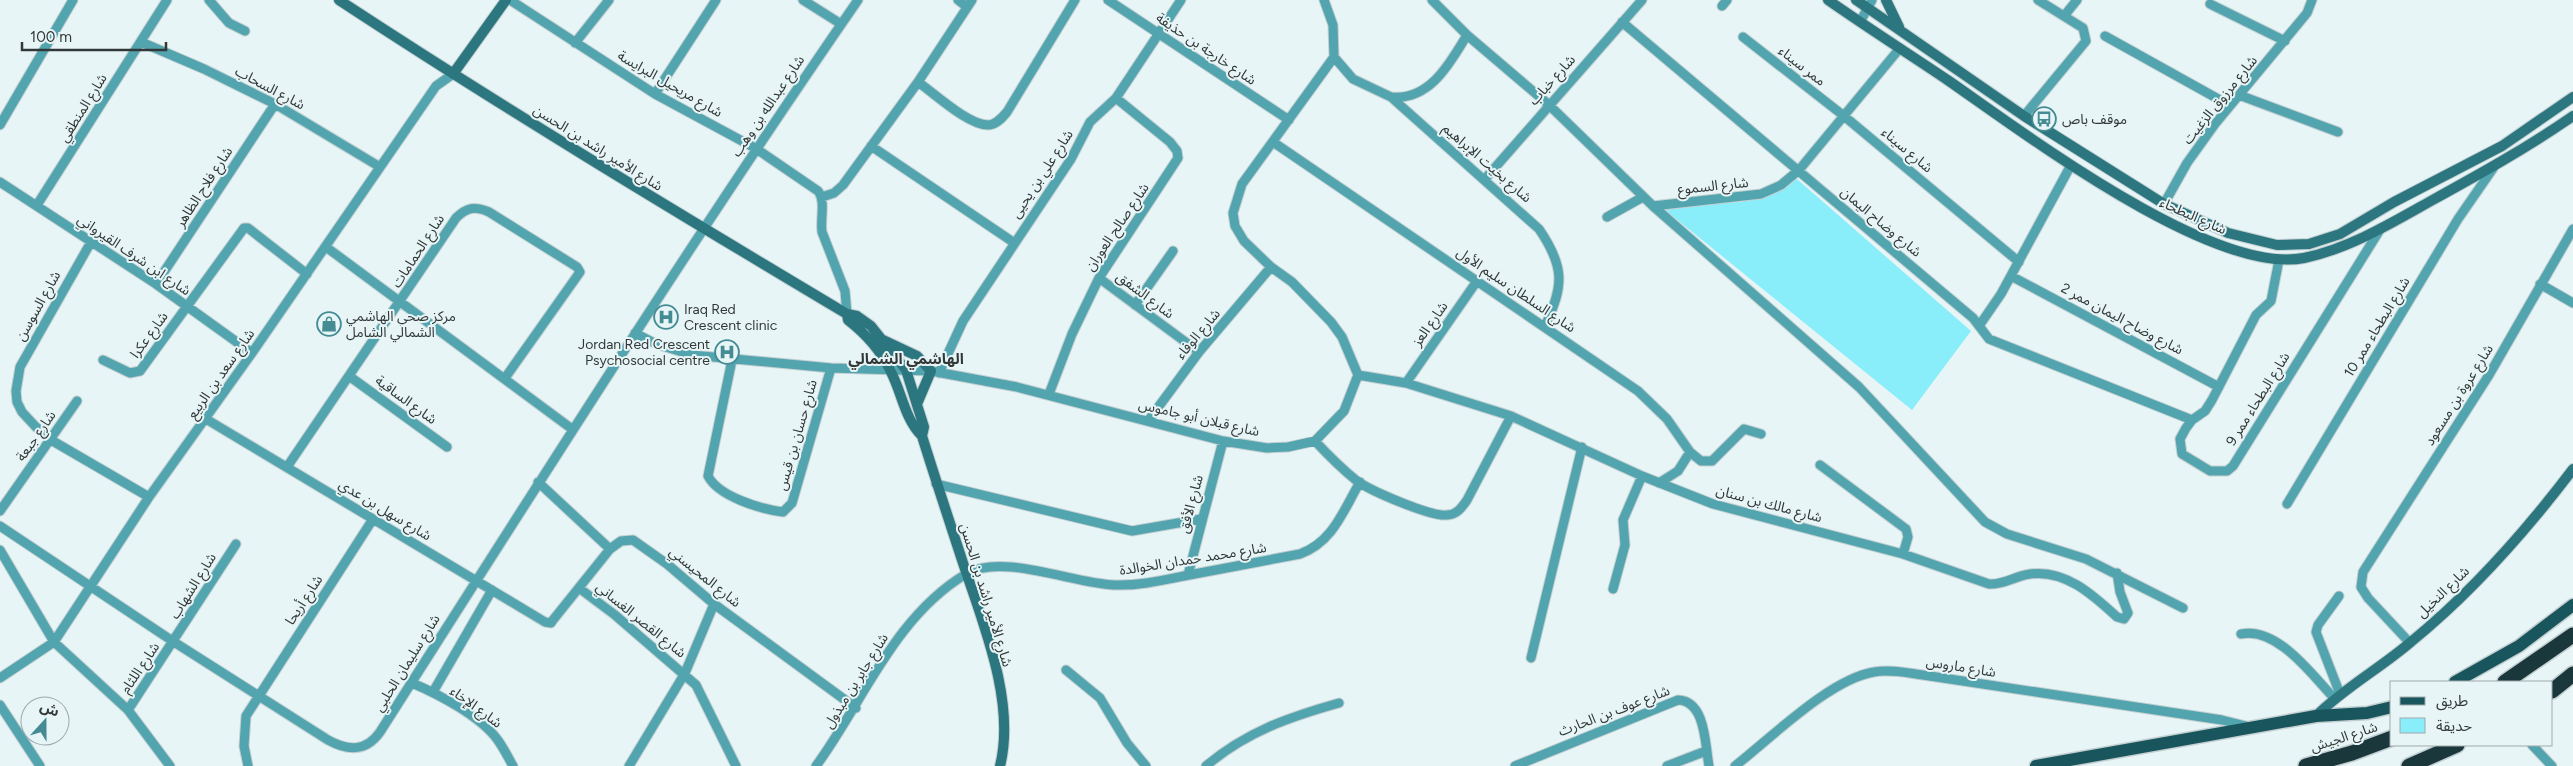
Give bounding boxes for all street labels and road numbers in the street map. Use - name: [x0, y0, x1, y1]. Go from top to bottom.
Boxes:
- street label: شارع خارجة بن حذيفة: [1152, 9, 1259, 90]
- street label: ممر سيناء: [1775, 42, 1829, 90]
- street label: شارع مريحيل البرايسة: [613, 47, 726, 123]
- street label: شارع خباب: [1525, 51, 1580, 110]
- street label: شارع عبدالله بن وهب: [728, 52, 810, 161]
- street label: شارع مرزوق الزغيت: [2179, 52, 2262, 149]
- street label: شارع السحاب: [231, 63, 308, 115]
- street label: شارع المنطقي: [55, 70, 113, 147]
- street label: شارع الأمير راشد بن الحسن: [529, 101, 666, 196]
- street label: شارع بخيت الإبراهيم: [1438, 120, 1535, 208]
- street label: شارع سيناء: [1877, 124, 1936, 178]
- street label: شارع علي بن يحيى: [1007, 127, 1079, 223]
- street label: شارع فلاح الظاهر: [171, 144, 238, 232]
- street label: شارع السموع: [1677, 174, 1750, 200]
- street label: شارع صالح العوران: [1081, 180, 1154, 275]
- street label: شارع وضاح اليمان: [1836, 183, 1925, 262]
- street label: شارع البطحاء: [2156, 194, 2229, 240]
- street label: شارع ابن شرف القيرواني: [73, 211, 194, 301]
- street label: شارع الحمامات: [388, 211, 450, 292]
- street label: شارع السلطان سليم الأول: [1452, 244, 1579, 338]
- street label: شارع السوسن: [12, 268, 66, 345]
- street label: شارع الشفق: [1112, 268, 1177, 324]
- street label: شارع البطحاء ممر 10: [2340, 274, 2415, 381]
- street label: شارع وضاح اليمان ممر 2: [2057, 280, 2186, 360]
- street label: شارع العز: [1408, 298, 1453, 352]
- street label: شارع الوفاء: [1172, 305, 1225, 364]
- street label: شارع عكرا: [126, 308, 173, 363]
- street label: شارع سعد بن الربيع: [184, 326, 260, 423]
- street label: شارع عروة بن مسعود: [2421, 341, 2499, 450]
- street label: شارع البطحاء ممر 9: [2222, 349, 2295, 450]
- street label: شارع الساقية: [371, 372, 440, 430]
- street label: شارع حسان بن قيس: [773, 378, 823, 493]
- street label: شارع قبلان أبو جاموس: [1136, 395, 1261, 442]
- street label: شارع جبعة: [12, 407, 61, 466]
- street label: شارع الأفق: [1175, 473, 1209, 536]
- street label: شارع سهل بن عدي: [334, 476, 434, 546]
- street label: شارع مالك بن سنان: [1714, 482, 1824, 528]
- street label: شارع الأمير راشد بن الحسن: [954, 521, 1016, 669]
- street label: شارع محمد حمدان الخوالدة: [1118, 539, 1268, 581]
- street label: شارع المحيسني: [664, 543, 744, 613]
- street label: شارع الشهاب: [166, 550, 222, 623]
- street label: شارع النخيل: [2413, 563, 2474, 623]
- street label: شارع أريحا: [281, 571, 328, 629]
- street label: شارع القصر الغساني: [591, 578, 690, 663]
- street label: شارع سليمان الحلبي: [370, 611, 446, 716]
- street label: شارع جابر بن مبذول: [820, 630, 894, 733]
- street label: شارع اللثام: [117, 639, 165, 698]
- street label: شارع ماروس: [1925, 653, 1997, 683]
- street label: شارع الإخاء: [445, 682, 505, 733]
- street label: شارع عوف بن الحارث: [1556, 682, 1673, 742]
- street label: شارع الجيش: [2308, 718, 2380, 758]

